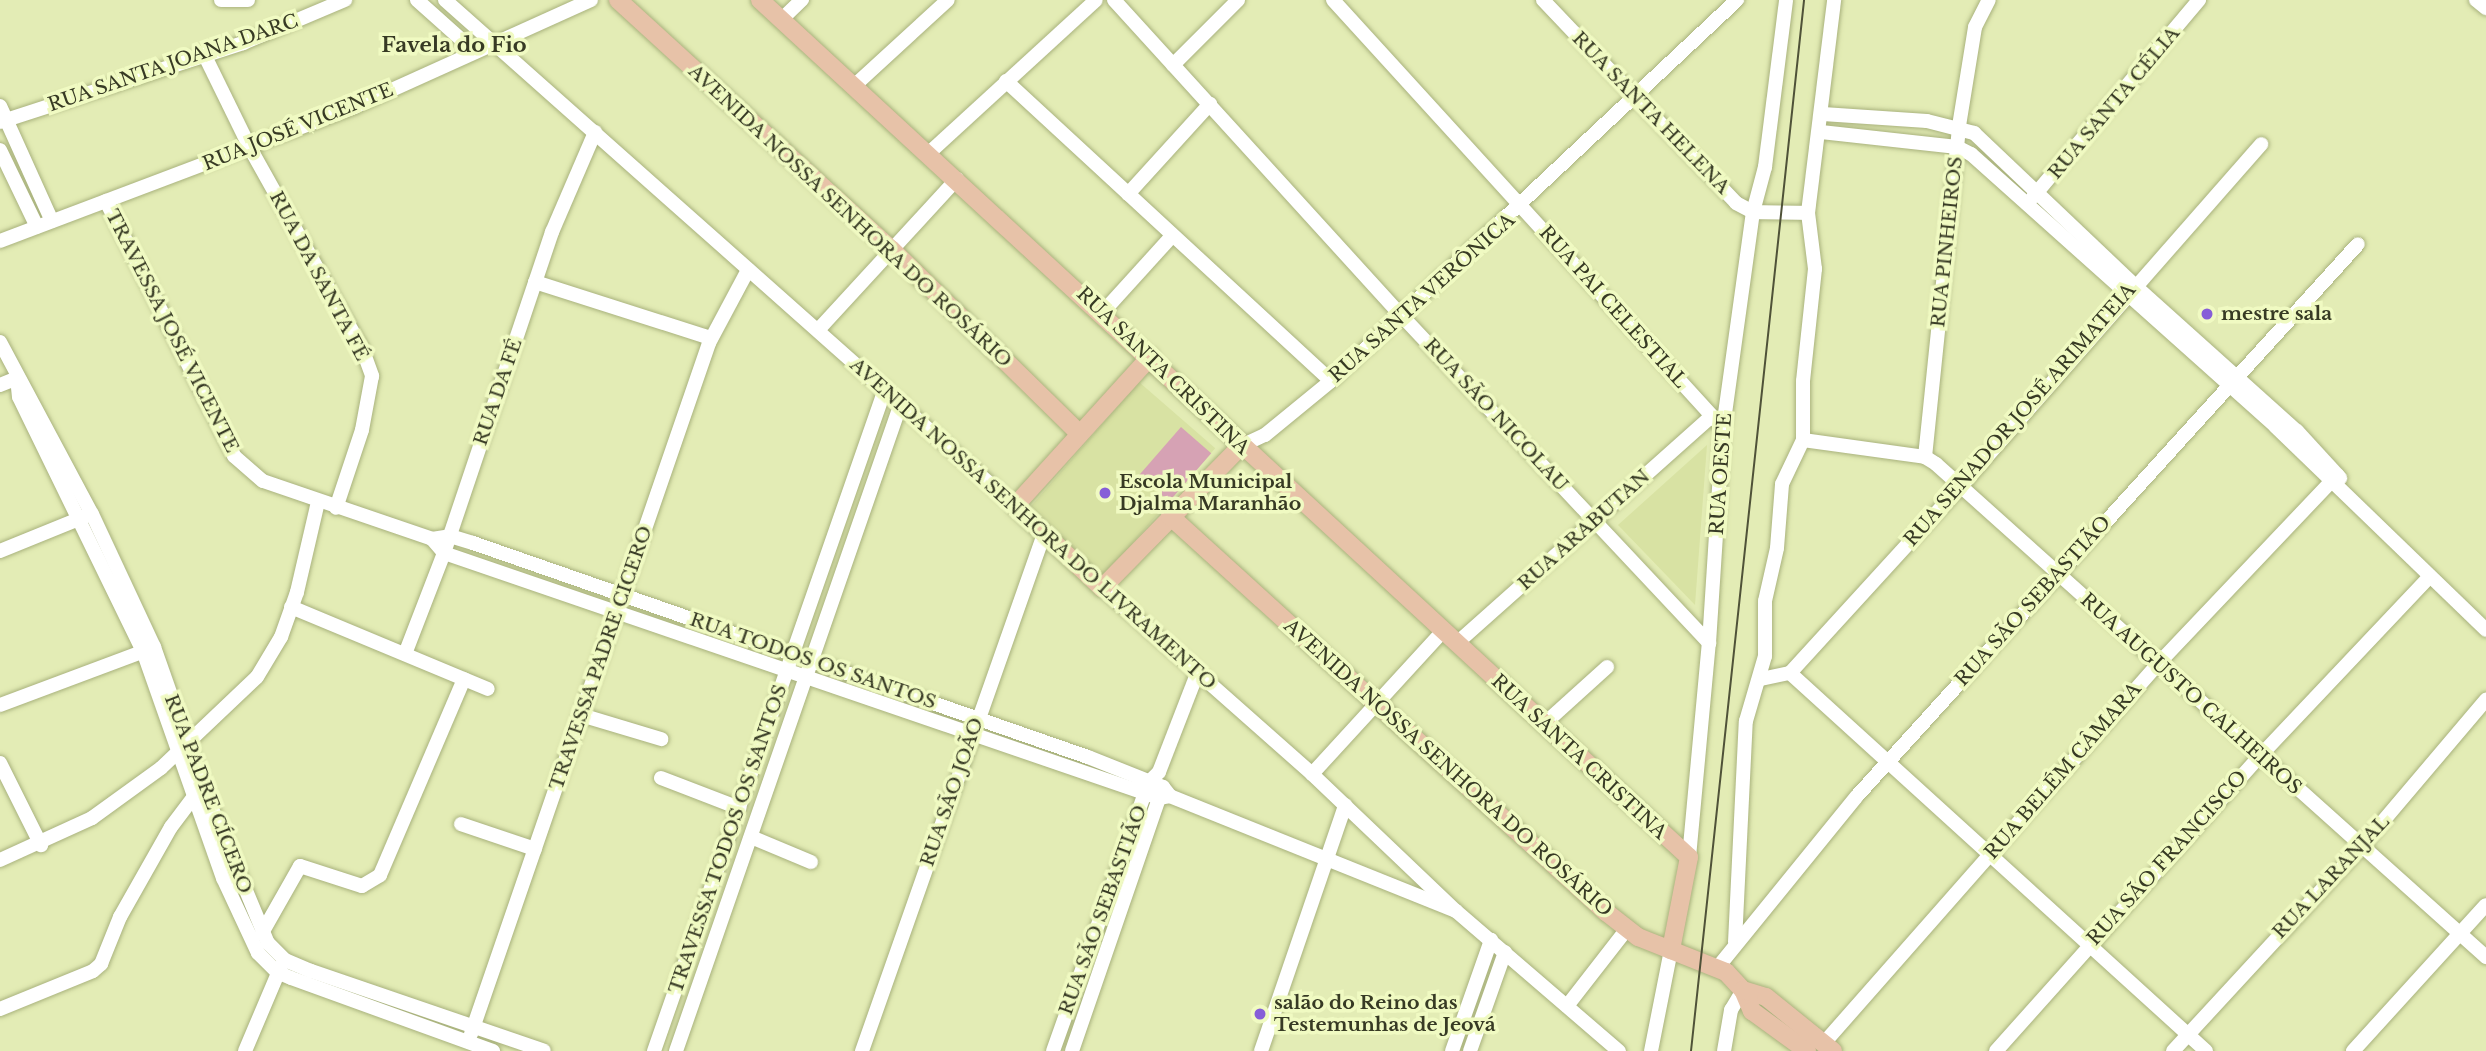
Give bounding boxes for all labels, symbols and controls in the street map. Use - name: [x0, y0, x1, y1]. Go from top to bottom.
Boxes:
- street label: RUA SANTA JOANA DARC: [44, 9, 302, 117]
- street label: RUA SANTA CÉLIA: [2043, 22, 2185, 184]
- street label: RUA SANTA HELENA: [1567, 26, 1735, 200]
- district label: Favela do Fio: [381, 32, 527, 58]
- street label: AVENIDA NOSSA SENHORA DO ROSÁRIO: [683, 59, 1017, 373]
- street label: RUA JOSÉ VICENTE: [199, 78, 397, 176]
- street label: RUA PINHEIROS: [1927, 155, 1967, 329]
- street label: RUA DA SANTA FÉ: [264, 186, 374, 366]
- street label: TRAVESSA JOSÉ VICENTE: [100, 205, 244, 457]
- street label: RUA SANTA VERÔNICA: [1324, 208, 1520, 388]
- street label: RUA PAI CELESTIAL: [1534, 221, 1692, 393]
- street label: RUA SENADOR JOSÉ ARIMATEIA: [1899, 278, 2141, 552]
- street label: RUA SANTA CRISTINA: [1071, 282, 1255, 460]
- place label: mestre sala: [2221, 303, 2332, 325]
- marker: mestre sala: [2199, 306, 2215, 322]
- street label: RUA SÃO NICOLAU: [1419, 333, 1573, 497]
- street label: RUA DA FÉ: [469, 335, 527, 449]
- street label: AVENIDA NOSSA SENHORA DO LIVRAMENTO: [844, 353, 1222, 695]
- street label: RUA OESTE: [1705, 412, 1737, 536]
- street label: RUA ARABUTAN: [1513, 464, 1655, 596]
- place label: Escola Municipal Djalma Maranhão: [1119, 471, 1301, 515]
- marker: Escola Municipal Djalma Maranhão: [1097, 485, 1113, 501]
- street label: RUA SÃO SEBASTIÃO: [1950, 511, 2116, 691]
- street label: TRAVESSA PADRE CICERO: [545, 523, 657, 793]
- street label: RUA AUGUSTO CALHEIROS: [2075, 588, 2307, 800]
- street label: RUA TODOS OS SANTOS: [686, 608, 940, 714]
- street label: AVENIDA NOSSA SENHORA DO ROSÁRIO: [1278, 614, 1618, 922]
- street label: RUA SANTA CRISTINA: [1486, 669, 1672, 845]
- street label: RUA BELÉM CÂMARA: [1980, 678, 2146, 864]
- street label: TRAVESSA TODOS OS SANTOS: [664, 681, 792, 997]
- street label: RUA PADRE CÍCERO: [159, 691, 257, 897]
- street label: RUA SÃO JOÃO: [916, 714, 988, 870]
- street label: RUA SÃO FRANCISCO: [2082, 766, 2252, 950]
- street label: RUA SÃO SEBASTIÃO: [1054, 802, 1152, 1018]
- street label: RUA LARANJAL: [2268, 810, 2394, 944]
- place label: salão do Reino das Testemunhas de Jeová: [1274, 992, 1496, 1036]
- marker: salão do Reino das Testemunhas de Jeová: [1252, 1006, 1268, 1022]

